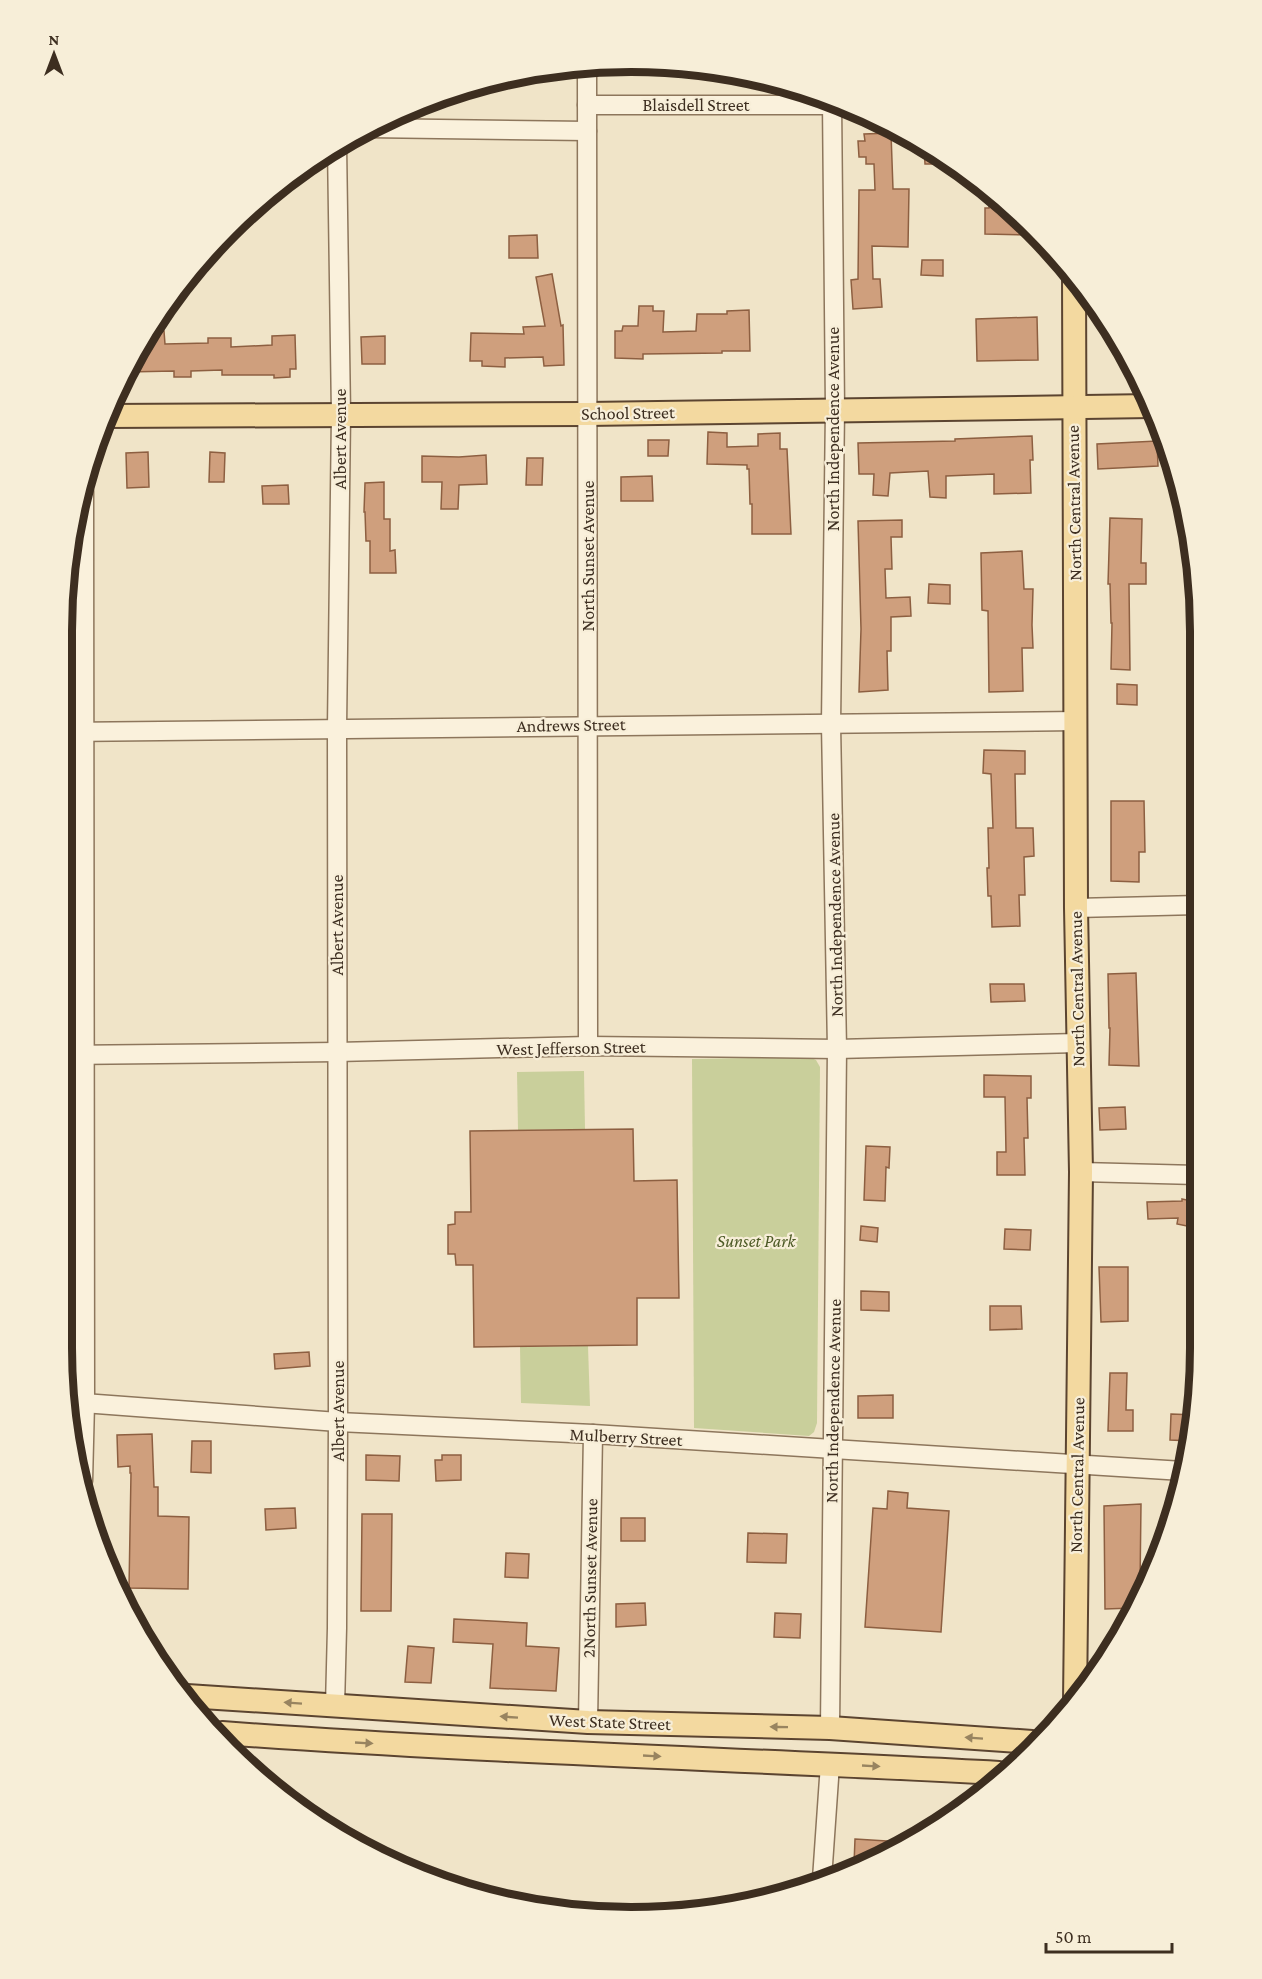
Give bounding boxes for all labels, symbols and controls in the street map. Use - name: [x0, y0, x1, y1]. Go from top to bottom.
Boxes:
- north arrow: [24, 24, 84, 84]
- text: N: [49, 31, 60, 48]
- street label: Blaisdell Street: [642, 95, 751, 115]
- street label: North Independence Avenue: [823, 327, 843, 531]
- street label: Albert Avenue: [330, 388, 350, 489]
- street label: School Street: [581, 402, 676, 424]
- street label: North Central Avenue: [1063, 425, 1085, 581]
- street label: North Sunset Avenue: [578, 480, 598, 632]
- street label: Andrews Street: [516, 714, 627, 736]
- street label: North Independence Avenue: [823, 813, 847, 1017]
- street label: Albert Avenue: [327, 874, 347, 975]
- street label: North Central Avenue: [1066, 911, 1088, 1067]
- street label: West Jefferson Street: [496, 1037, 647, 1059]
- park label: Sunset Park: [717, 1231, 796, 1251]
- street label: North Independence Avenue: [821, 1299, 845, 1503]
- street label: Albert Avenue: [328, 1360, 348, 1461]
- street label: North Central Avenue: [1066, 1397, 1088, 1553]
- street label: Mulberry Street: [569, 1424, 684, 1450]
- street label: 2North Sunset Avenue: [579, 1498, 601, 1658]
- one-way arrow: [284, 1698, 303, 1708]
- street label: West State Street: [549, 1710, 672, 1734]
- one-way arrow: [499, 1712, 518, 1721]
- one-way arrow: [770, 1722, 789, 1732]
- one-way arrow: [964, 1734, 983, 1743]
- one-way arrow: [355, 1739, 374, 1748]
- one-way arrow: [642, 1751, 661, 1760]
- one-way arrow: [861, 1761, 880, 1770]
- scale bar: [1046, 1916, 1172, 1954]
- text: 50 m: [1055, 1927, 1092, 1947]

